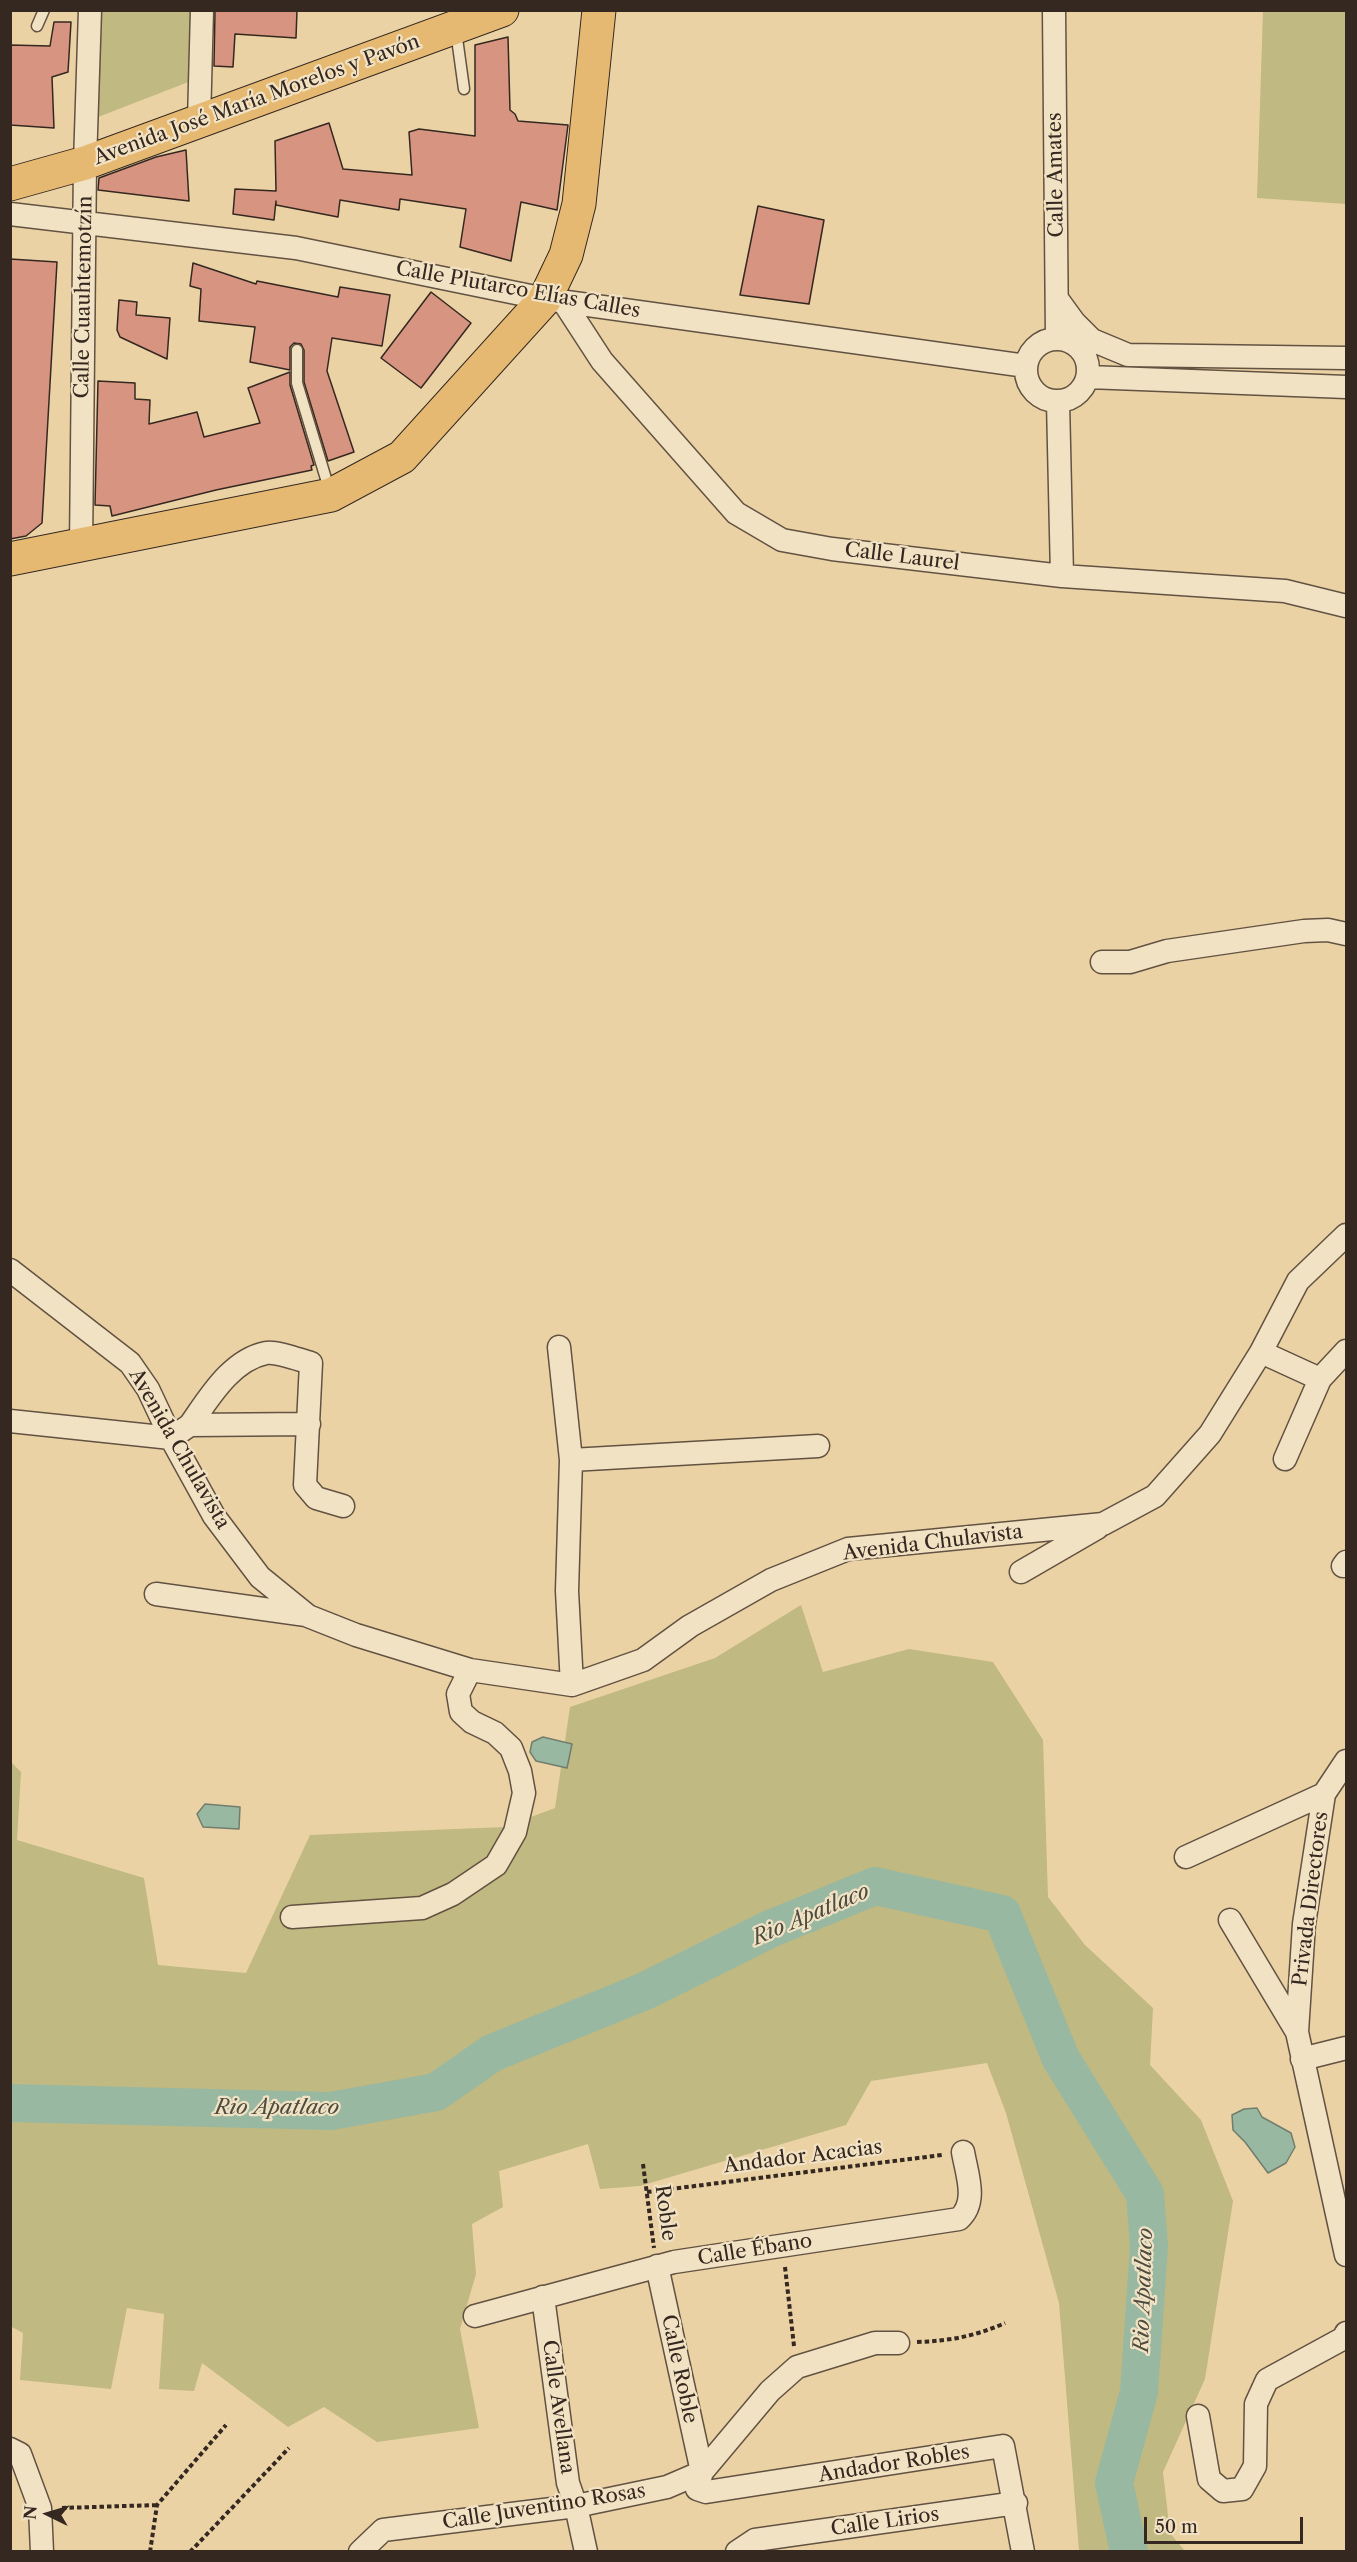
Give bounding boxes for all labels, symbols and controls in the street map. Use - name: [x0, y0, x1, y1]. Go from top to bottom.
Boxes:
- street label: Avenida José María Morelos y Pavón: [91, 30, 423, 170]
- street label: Calle Amates: [1043, 112, 1069, 238]
- street label: Calle Cuauhtemotzín: [70, 195, 98, 399]
- street label: Calle Plutarco Elías Calles: [394, 257, 642, 323]
- street label: Calle Laurel: [843, 538, 961, 576]
- street label: Avenida Chulavista: [123, 1365, 235, 1533]
- street label: Avenida Chulavista: [842, 1520, 1024, 1566]
- street label: Privada Directores: [1288, 1810, 1334, 1988]
- water label: Rio Apatlaco: [749, 1879, 873, 1951]
- water label: Rio Apatlaco: [215, 2095, 339, 2121]
- street label: Andador Acacias: [722, 2135, 884, 2179]
- street label: Roble: [649, 2184, 681, 2242]
- water label: Rio Apatlaco: [1129, 2227, 1159, 2353]
- street label: Calle Ébano: [696, 2229, 814, 2271]
- street label: Calle Roble: [656, 2313, 702, 2425]
- street label: Calle Avellana: [537, 2339, 579, 2475]
- street label: Andador Robles: [817, 2440, 971, 2488]
- street label: Calle Juventino Rosas: [441, 2479, 647, 2535]
- north arrow: [18, 2484, 78, 2544]
- street label: Calle Lirios: [829, 2503, 941, 2541]
- text: N: [20, 2505, 41, 2520]
- scale bar: [1147, 2505, 1306, 2543]
- text: 50 m: [1155, 2516, 1198, 2538]

